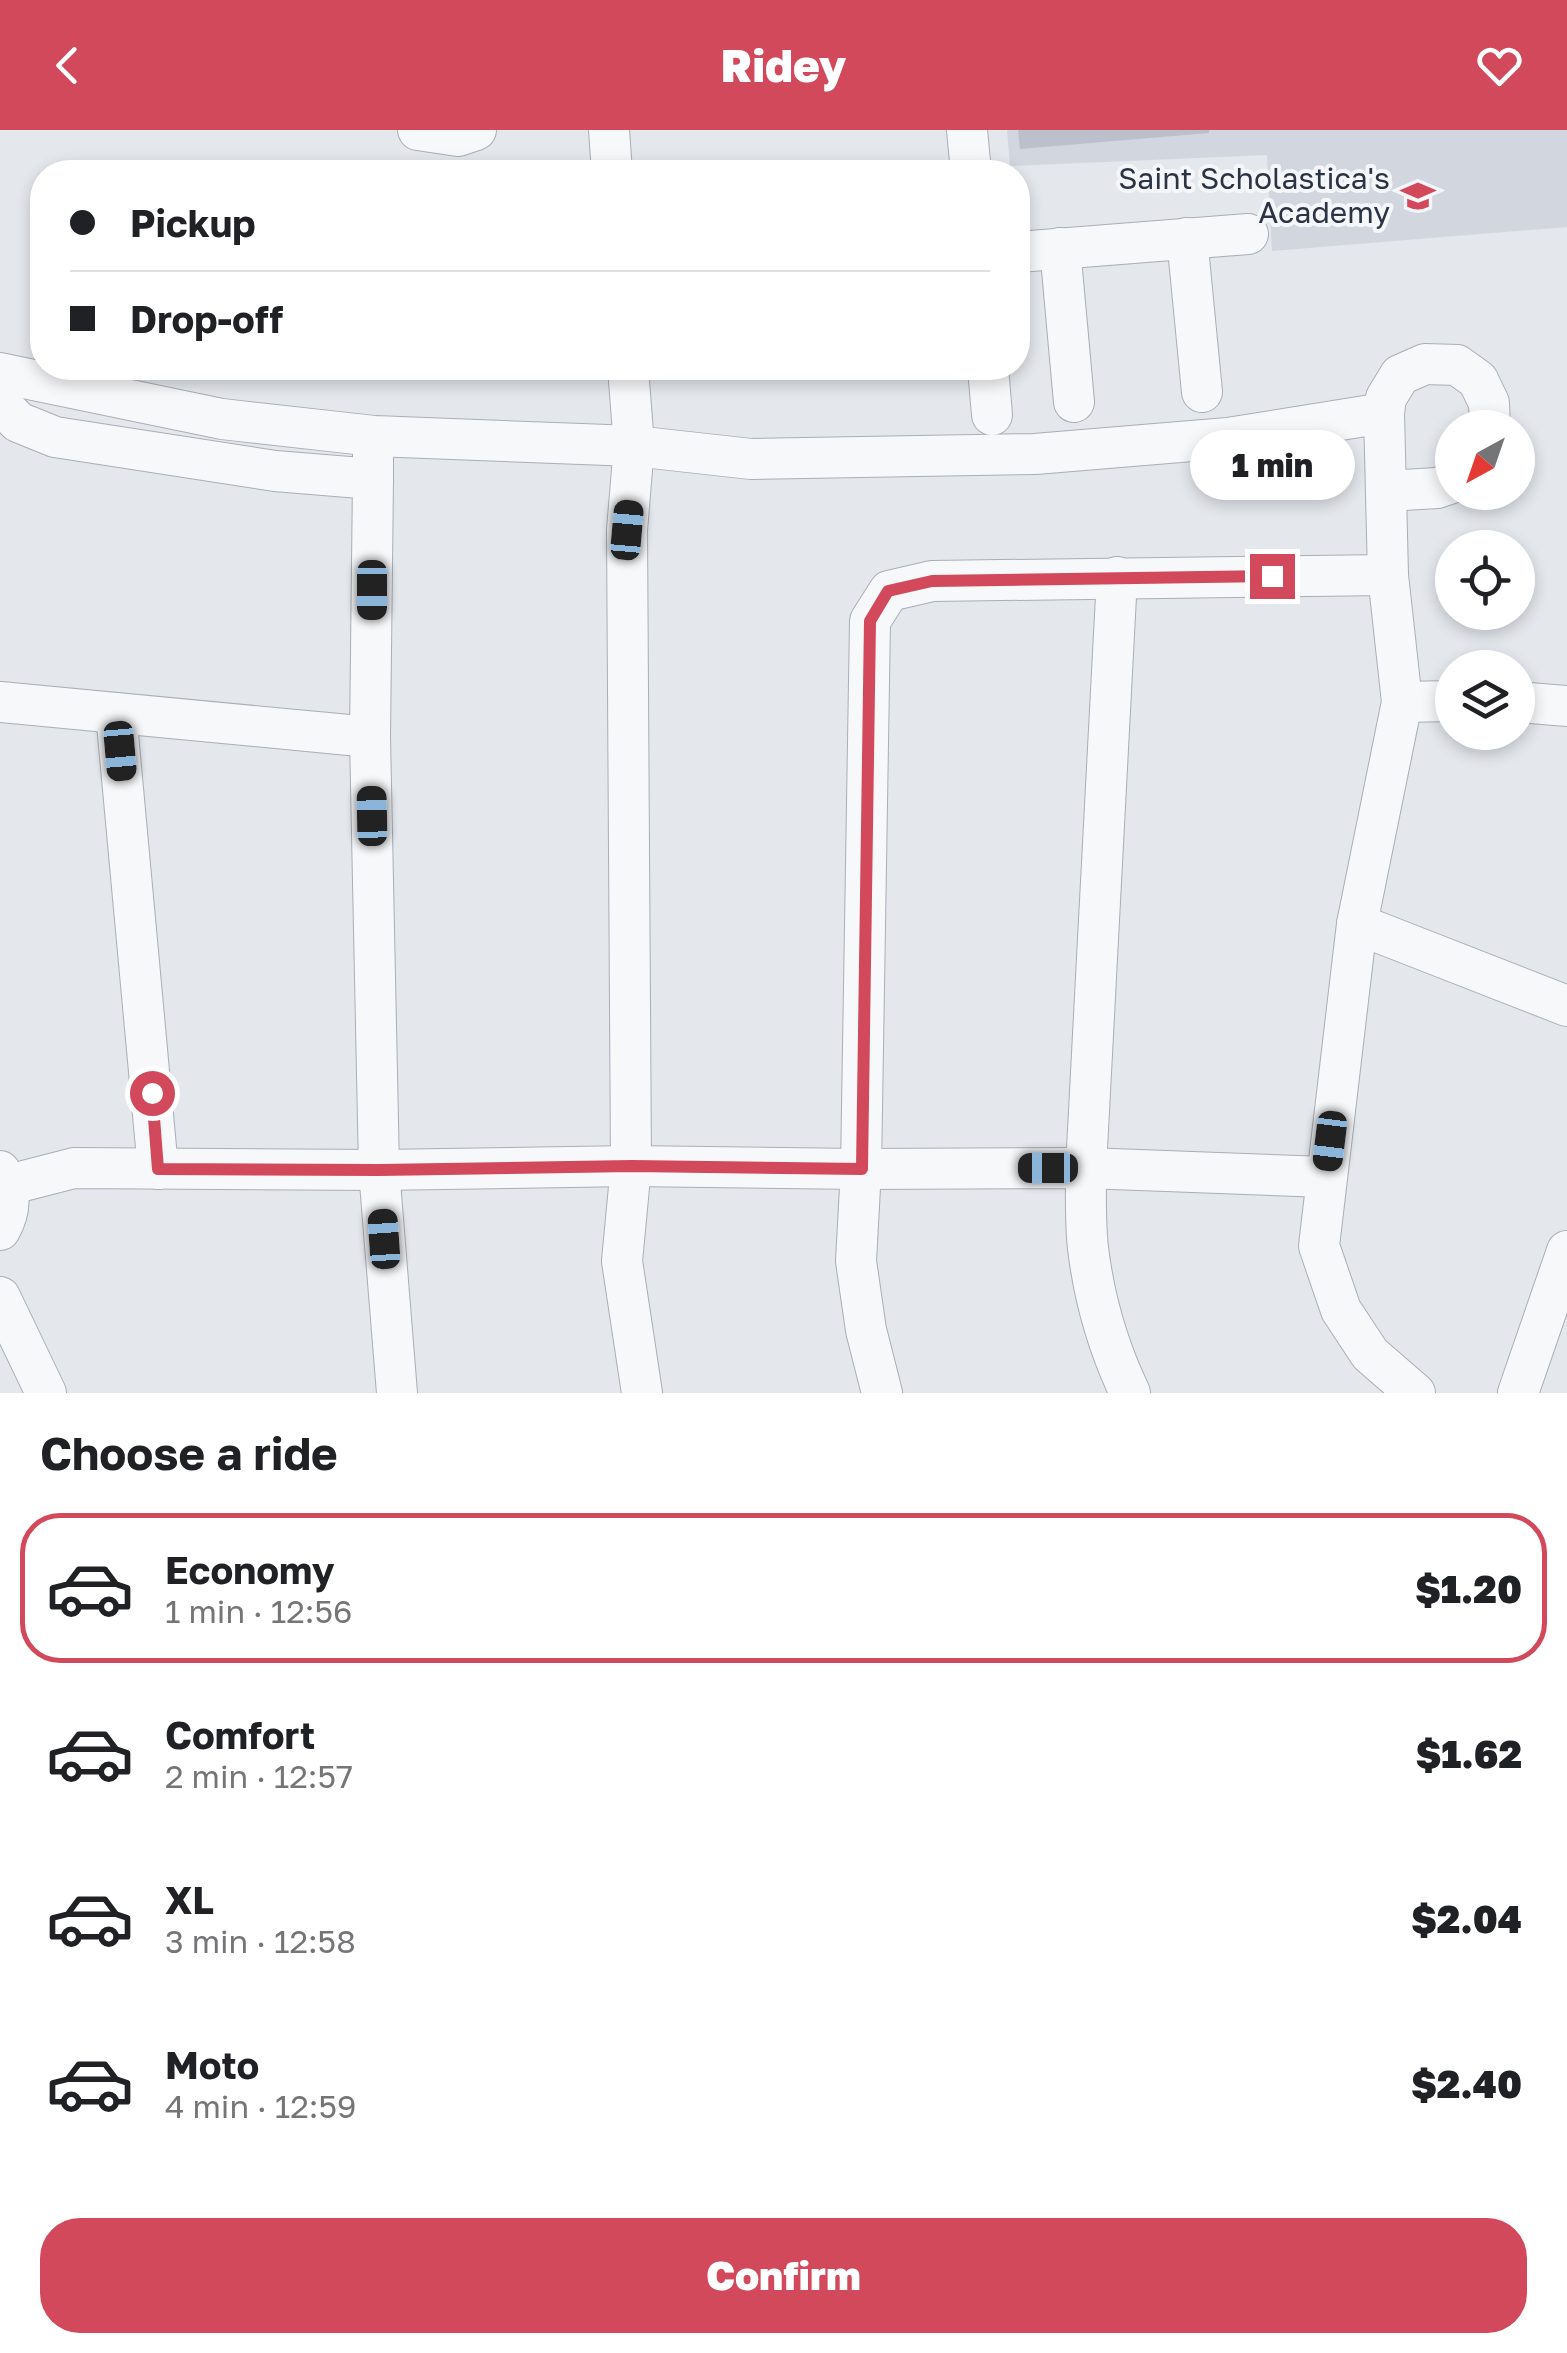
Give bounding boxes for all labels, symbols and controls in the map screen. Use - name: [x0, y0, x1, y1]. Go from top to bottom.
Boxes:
- icon: back: [40, 38, 95, 93]
- text: Ridey: [721, 38, 846, 92]
- icon: heart: [1472, 38, 1527, 93]
- place label: Saint Scholastica's Academy: [1118, 160, 1390, 230]
- school or university icon: Saint Scholastica's Academy: [1399, 177, 1437, 215]
- text: Pickup: [130, 200, 256, 245]
- text: Drop-off: [130, 296, 283, 341]
- north arrow: [1435, 410, 1535, 510]
- map controls: [1435, 410, 1535, 750]
- callout: 1 min: [1190, 431, 1354, 501]
- text: 1 min: [1232, 446, 1313, 484]
- car: [609, 499, 645, 561]
- button: locate: [1435, 530, 1535, 630]
- route end: [1250, 554, 1295, 599]
- car: [357, 560, 387, 620]
- button: layers: [1435, 650, 1535, 750]
- car: [102, 720, 138, 782]
- car: [356, 786, 388, 846]
- route start: [130, 1071, 175, 1116]
- car: [1311, 1109, 1349, 1173]
- car: [1018, 1153, 1078, 1183]
- car: [367, 1208, 401, 1270]
- text: Choose a ride: [40, 1426, 338, 1480]
- icon: car: [45, 1543, 135, 1633]
- text: Economy: [165, 1547, 334, 1592]
- text: $1.20: [1415, 1566, 1522, 1611]
- text: 1 min · 12:56: [165, 1592, 352, 1630]
- icon: car: [45, 1708, 135, 1798]
- text: Comfort: [165, 1712, 315, 1757]
- text: $1.62: [1416, 1731, 1522, 1776]
- text: 2 min · 12:57: [165, 1757, 353, 1795]
- icon: car: [45, 1873, 135, 1963]
- text: XL: [165, 1877, 214, 1922]
- text: $2.04: [1411, 1896, 1522, 1941]
- text: 3 min · 12:58: [165, 1922, 356, 1960]
- icon: car: [45, 2038, 135, 2128]
- text: Moto: [165, 2042, 259, 2087]
- text: $2.40: [1411, 2061, 1522, 2106]
- text: 4 min · 12:59: [165, 2087, 356, 2125]
- button: Confirm: [40, 2218, 1527, 2333]

